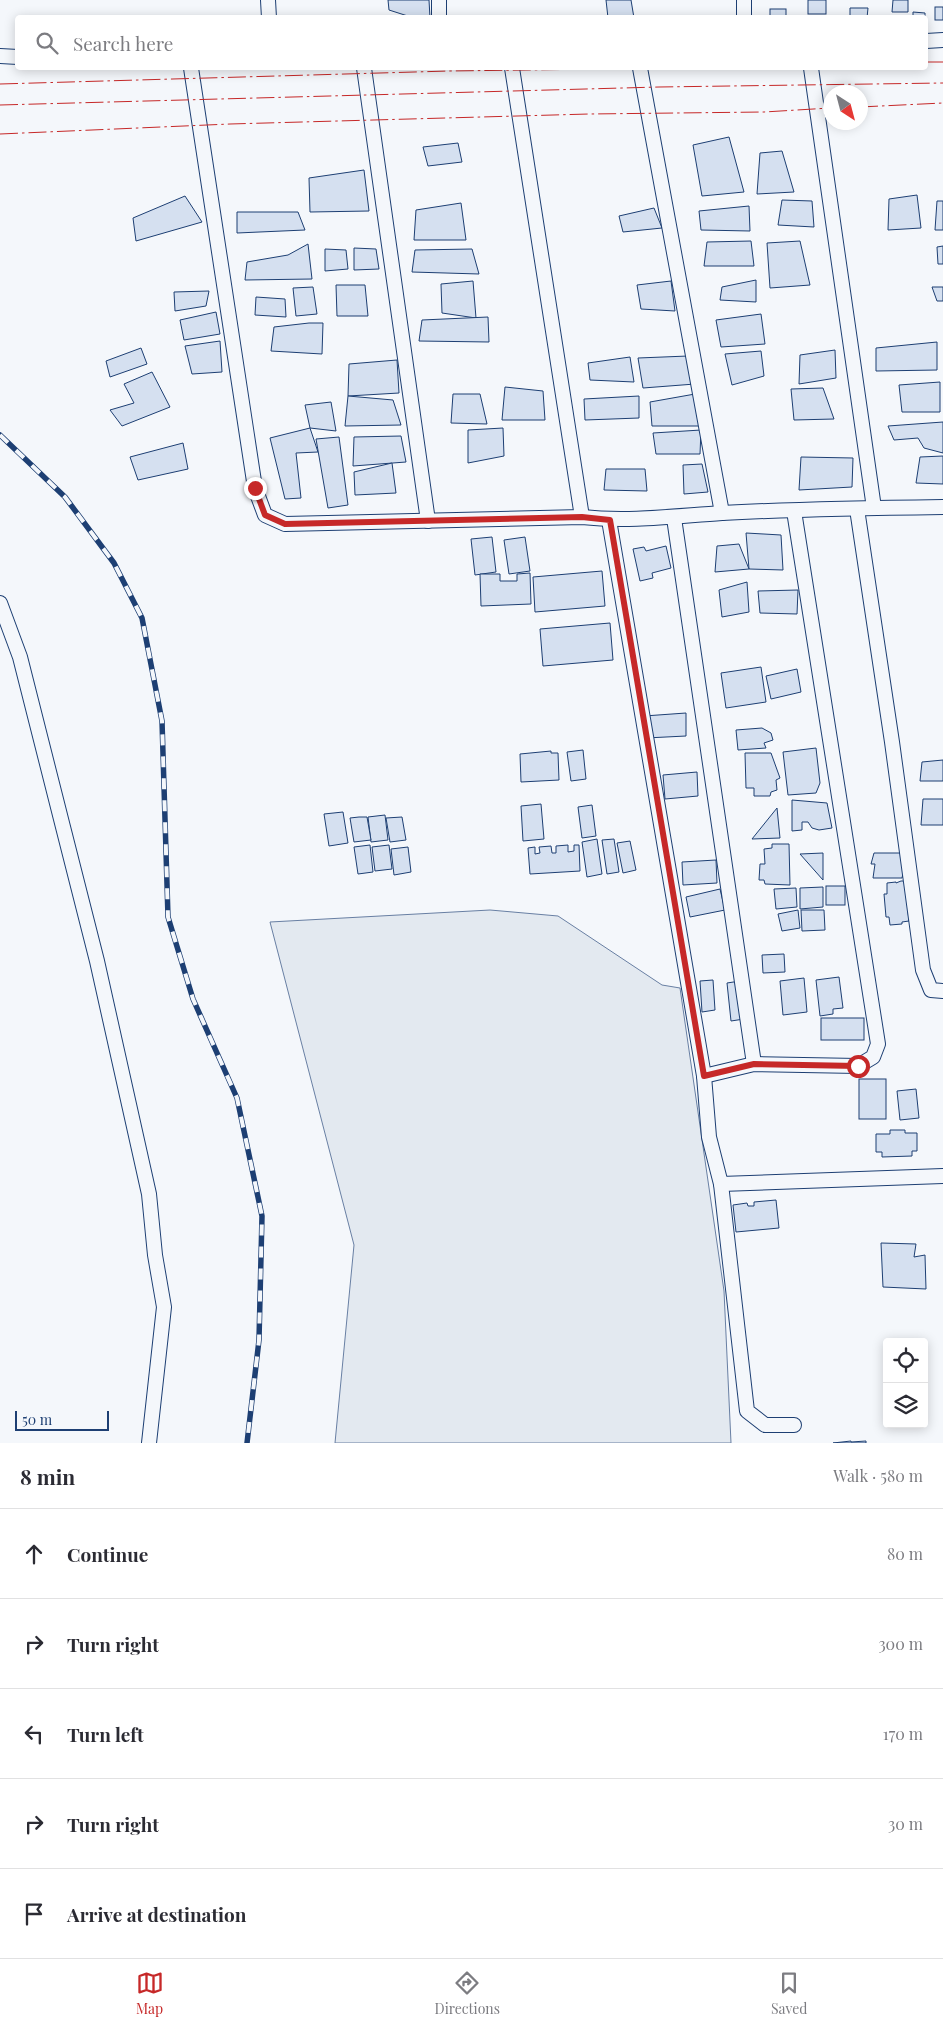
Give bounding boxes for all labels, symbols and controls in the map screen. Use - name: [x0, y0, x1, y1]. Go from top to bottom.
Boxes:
- search box: [15, 15, 928, 70]
- icon: search: [33, 29, 61, 57]
- text: Search here: [73, 30, 173, 56]
- north arrow: [823, 85, 868, 130]
- route end: [244, 477, 267, 500]
- route start: [847, 1055, 870, 1078]
- map controls: [883, 1338, 928, 1428]
- button: locate: [883, 1338, 928, 1383]
- button: layers: [883, 1383, 928, 1428]
- scale bar: [15, 1408, 109, 1431]
- text: 50 m: [22, 1410, 52, 1429]
- text: 8 min: [20, 1462, 75, 1490]
- text: Walk · 580 m: [833, 1465, 923, 1486]
- icon: ahead: [20, 1540, 48, 1568]
- text: Continue: [67, 1541, 148, 1567]
- text: 80 m: [887, 1543, 923, 1564]
- icon: right: [20, 1630, 48, 1658]
- text: Turn right: [67, 1631, 159, 1657]
- text: 300 m: [878, 1633, 923, 1654]
- icon: left: [20, 1720, 48, 1748]
- text: Turn left: [67, 1721, 144, 1747]
- text: 170 m: [883, 1723, 923, 1744]
- icon: right: [20, 1810, 48, 1838]
- text: Turn right: [67, 1811, 159, 1837]
- text: 30 m: [888, 1813, 923, 1834]
- icon: arrive: [20, 1900, 48, 1928]
- text: Arrive at destination: [67, 1901, 247, 1927]
- tab: Map: [136, 1969, 164, 2018]
- tab: Directions: [435, 1969, 500, 2018]
- tab: Saved: [771, 1969, 807, 2018]

